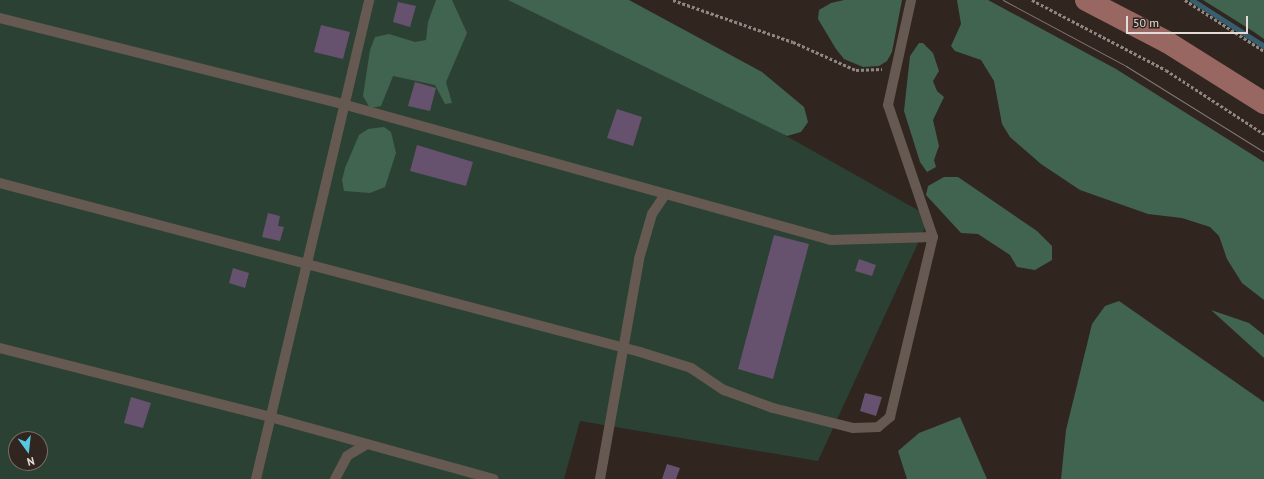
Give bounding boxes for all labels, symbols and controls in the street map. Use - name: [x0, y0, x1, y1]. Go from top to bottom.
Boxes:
- scale bar: [1128, 8, 1250, 34]
- text: 50 m: [1133, 15, 1159, 30]
- north arrow: [8, 431, 48, 471]
- text: N: [26, 454, 36, 469]

